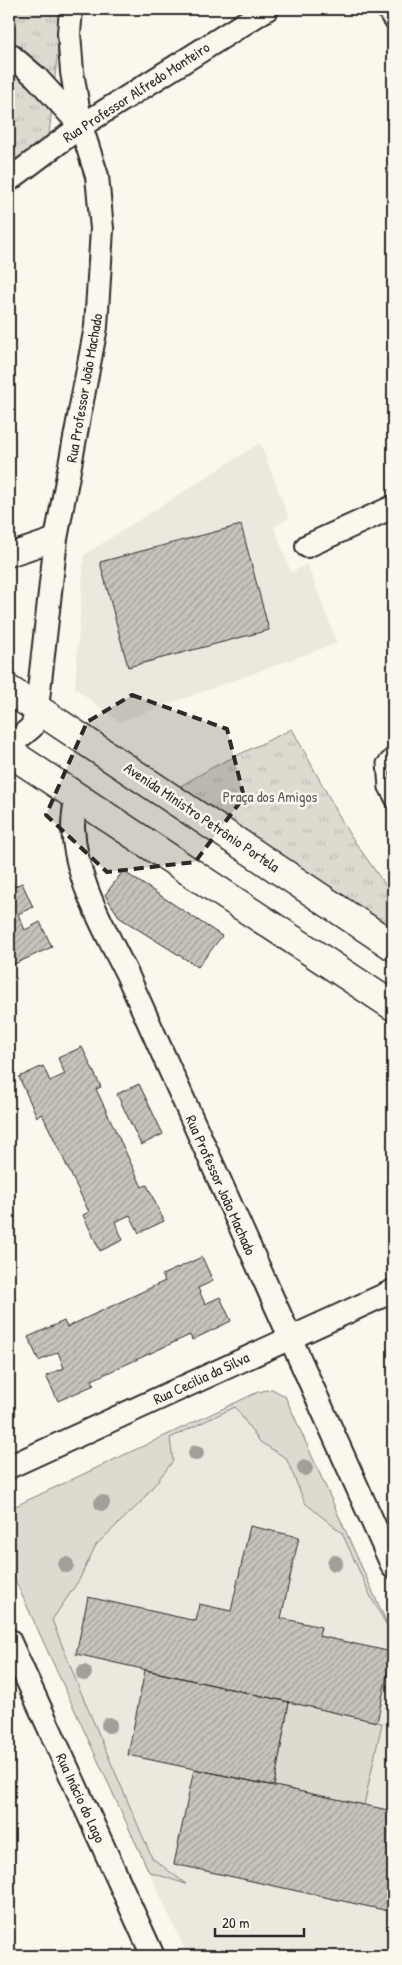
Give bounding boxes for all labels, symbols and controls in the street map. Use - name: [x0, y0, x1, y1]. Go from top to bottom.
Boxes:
- street label: Rua Professor Alfredo Monteiro: [58, 37, 214, 147]
- street label: Rua Professor João Machado: [61, 312, 107, 464]
- street label: Avenida Ministro Petrônio Portela: [120, 757, 284, 877]
- park label: Praça dos Amigos: [223, 786, 317, 807]
- street label: Rua Professor João Machado: [181, 1112, 261, 1258]
- street label: Rua Cecilia da Silva: [150, 1347, 252, 1409]
- street label: Rua Inácio do Lago: [51, 1750, 111, 1846]
- scale bar: [215, 1905, 303, 1937]
- text: 20 m: [222, 1912, 249, 1933]

